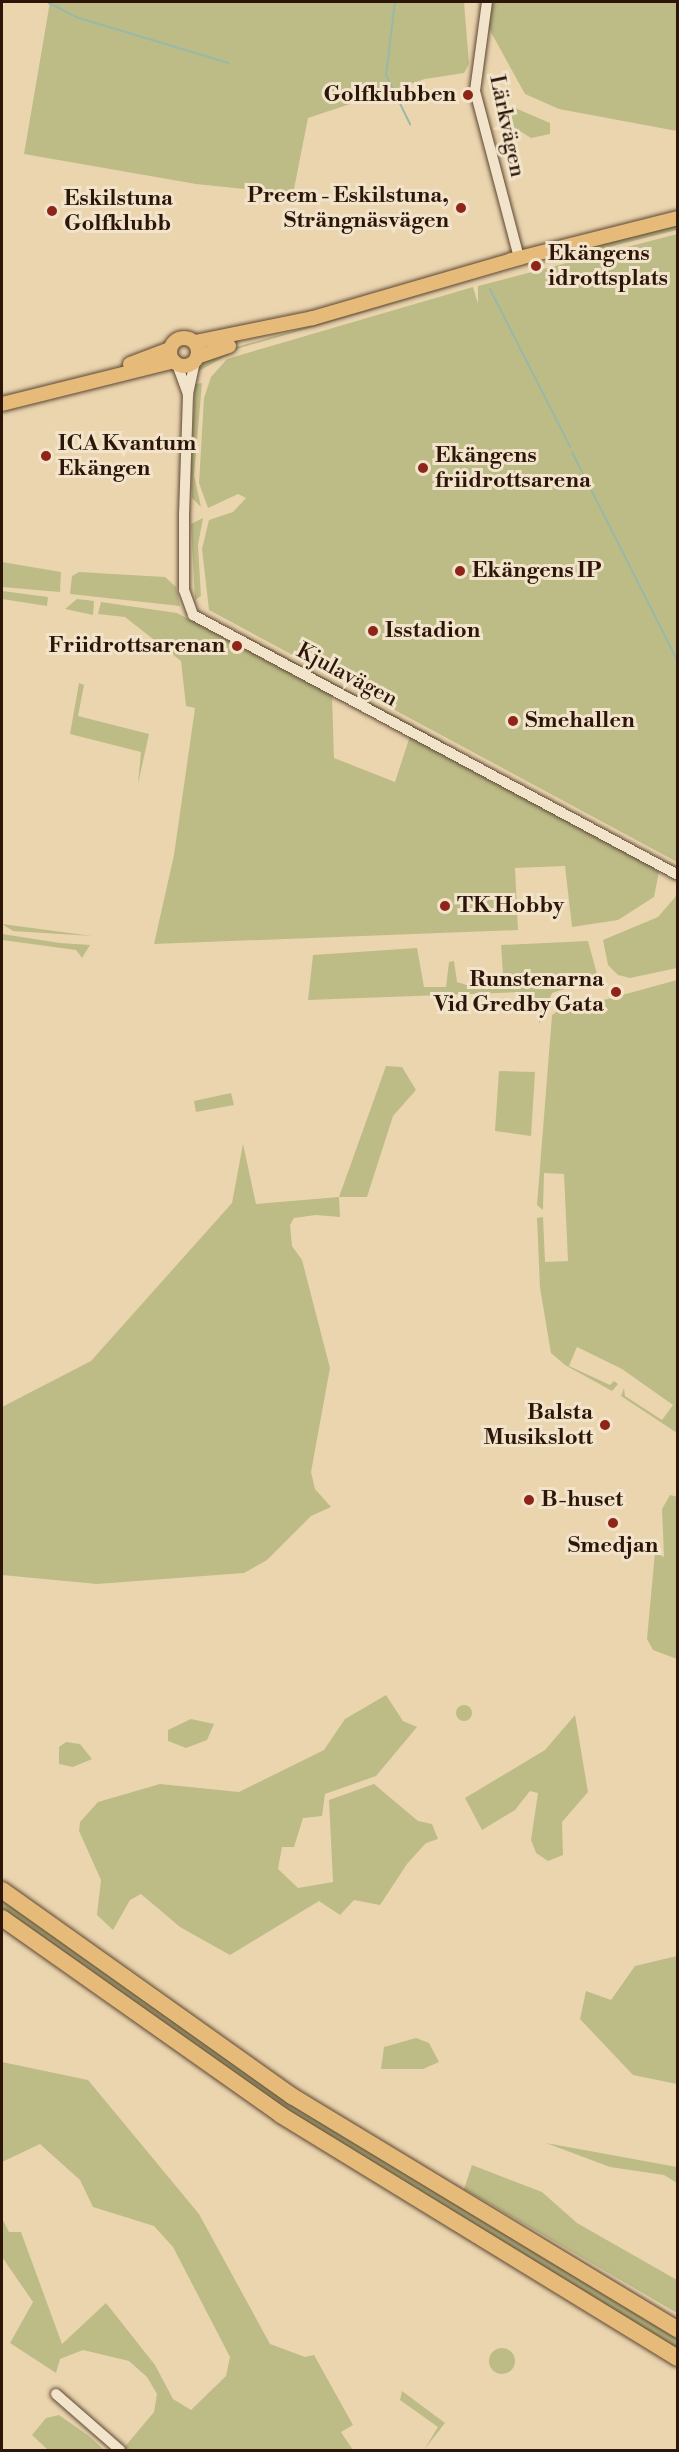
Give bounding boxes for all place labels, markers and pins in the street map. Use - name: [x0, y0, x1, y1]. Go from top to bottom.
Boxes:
- place label: Golfklubben: [323, 82, 456, 108]
- marker: Golfklubben: [461, 88, 475, 102]
- place label: Preem - Eskilstuna, Strängnäsvägen: [247, 182, 449, 234]
- place label: Eskilstuna Golfklubb: [64, 185, 173, 236]
- marker: Preem - Eskilstuna, Strängnäsvägen: [454, 201, 468, 215]
- marker: Eskilstuna Golfklubb: [45, 204, 59, 218]
- place label: Ekängens idrottsplats: [548, 240, 668, 292]
- marker: Ekängens idrottsplats: [529, 259, 543, 273]
- place label: ICA Kvantum Ekängen: [58, 430, 196, 482]
- place label: Ekängens friidrottsarena: [435, 442, 591, 494]
- marker: ICA Kvantum Ekängen: [39, 449, 53, 463]
- marker: Ekängens friidrottsarena: [416, 461, 430, 475]
- place label: Ekängens IP: [472, 558, 601, 584]
- marker: Ekängens IP: [453, 564, 467, 578]
- place label: Isstadion: [385, 618, 480, 644]
- marker: Isstadion: [366, 624, 380, 638]
- place label: Friidrottsarenan: [49, 633, 225, 659]
- marker: Friidrottsarenan: [230, 639, 244, 653]
- place label: Smehallen: [525, 708, 635, 734]
- marker: Smehallen: [506, 714, 520, 728]
- place label: TK Hobby: [457, 893, 564, 919]
- marker: TK Hobby: [438, 899, 452, 913]
- place label: Runstenarna Vid Gredby Gata: [434, 966, 604, 1017]
- marker: Runstenarna Vid Gredby Gata: [609, 985, 623, 999]
- place label: Balsta Musikslott: [484, 1399, 593, 1450]
- marker: Balsta Musikslott: [598, 1418, 612, 1432]
- place label: B-huset: [541, 1487, 623, 1513]
- marker: B-huset: [522, 1493, 536, 1507]
- marker: Smedjan: [606, 1516, 620, 1530]
- place label: Smedjan: [568, 1533, 658, 1559]

